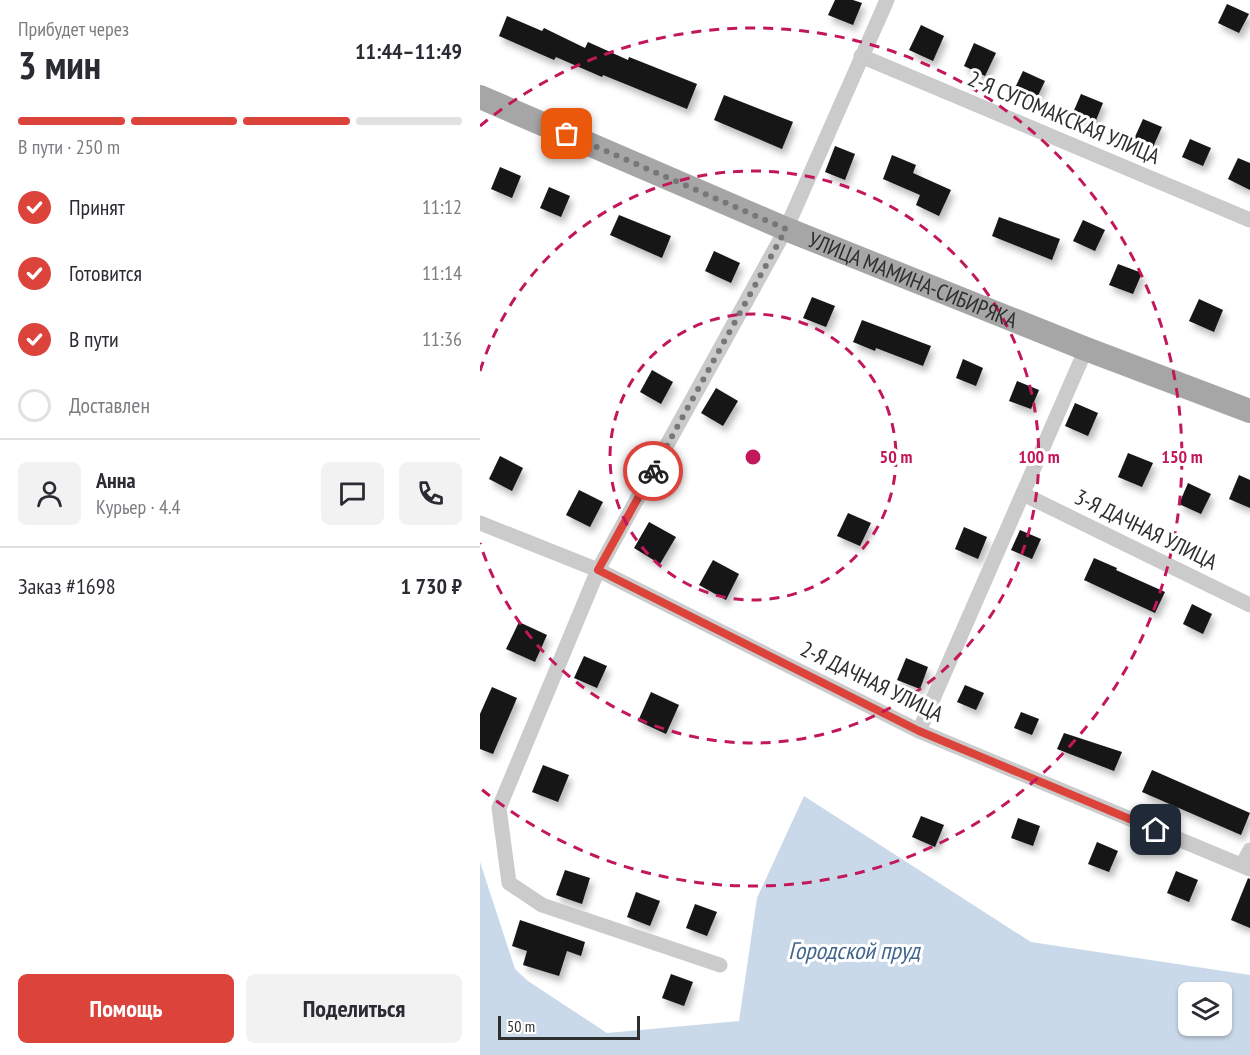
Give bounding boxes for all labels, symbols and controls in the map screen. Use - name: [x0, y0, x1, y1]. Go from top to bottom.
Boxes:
- text: Прибудет через: [18, 16, 129, 42]
- text: 11:44–11:49: [355, 37, 462, 65]
- text: 3 мин: [18, 39, 101, 90]
- street label: 2-Я СУГОМАКСКАЯ УЛИЦА: [964, 64, 1165, 170]
- pin: [541, 108, 592, 159]
- icon: bag: [550, 117, 583, 150]
- text: В пути · 250 m: [18, 134, 120, 160]
- icon: check: [18, 191, 51, 224]
- text: Принят: [69, 193, 125, 221]
- text: 11:12: [422, 194, 462, 220]
- street label: УЛИЦА МАМИНА-СИБИРЯКА: [804, 225, 1022, 334]
- icon: check: [18, 257, 51, 290]
- text: Готовится: [69, 259, 142, 287]
- text: 11:14: [422, 260, 462, 286]
- icon: check: [18, 323, 51, 356]
- text: В пути: [69, 325, 119, 353]
- text: 11:36: [422, 326, 462, 352]
- text: Доставлен: [69, 391, 150, 419]
- courier: [623, 441, 683, 501]
- text: 50 m: [880, 445, 912, 468]
- text: 100 m: [1018, 445, 1060, 468]
- text: 150 m: [1161, 445, 1203, 468]
- centre of rings: [743, 447, 763, 467]
- icon: bike: [637, 455, 670, 488]
- button: person: [18, 462, 81, 525]
- button: chat: [321, 462, 384, 525]
- button: phone: [399, 462, 462, 525]
- text: Анна: [96, 466, 136, 494]
- street label: 3-Я ДАЧНАЯ УЛИЦА: [1070, 482, 1222, 576]
- text: Курьер · 4.4: [96, 494, 181, 520]
- text: Заказ #1698: [18, 572, 116, 600]
- text: 1 730 ₽: [400, 572, 462, 600]
- street label: 2-Я ДАЧНАЯ УЛИЦА: [796, 634, 948, 728]
- pin: [1130, 804, 1181, 855]
- icon: home: [1139, 813, 1172, 846]
- water label: Городской пруд: [788, 935, 921, 966]
- button: Помощь: [18, 974, 234, 1043]
- button: Поделиться: [246, 974, 462, 1043]
- map controls: [1178, 982, 1232, 1036]
- button: layers: [1178, 982, 1232, 1036]
- scale bar: [498, 1013, 640, 1040]
- text: 50 m: [507, 1016, 535, 1036]

